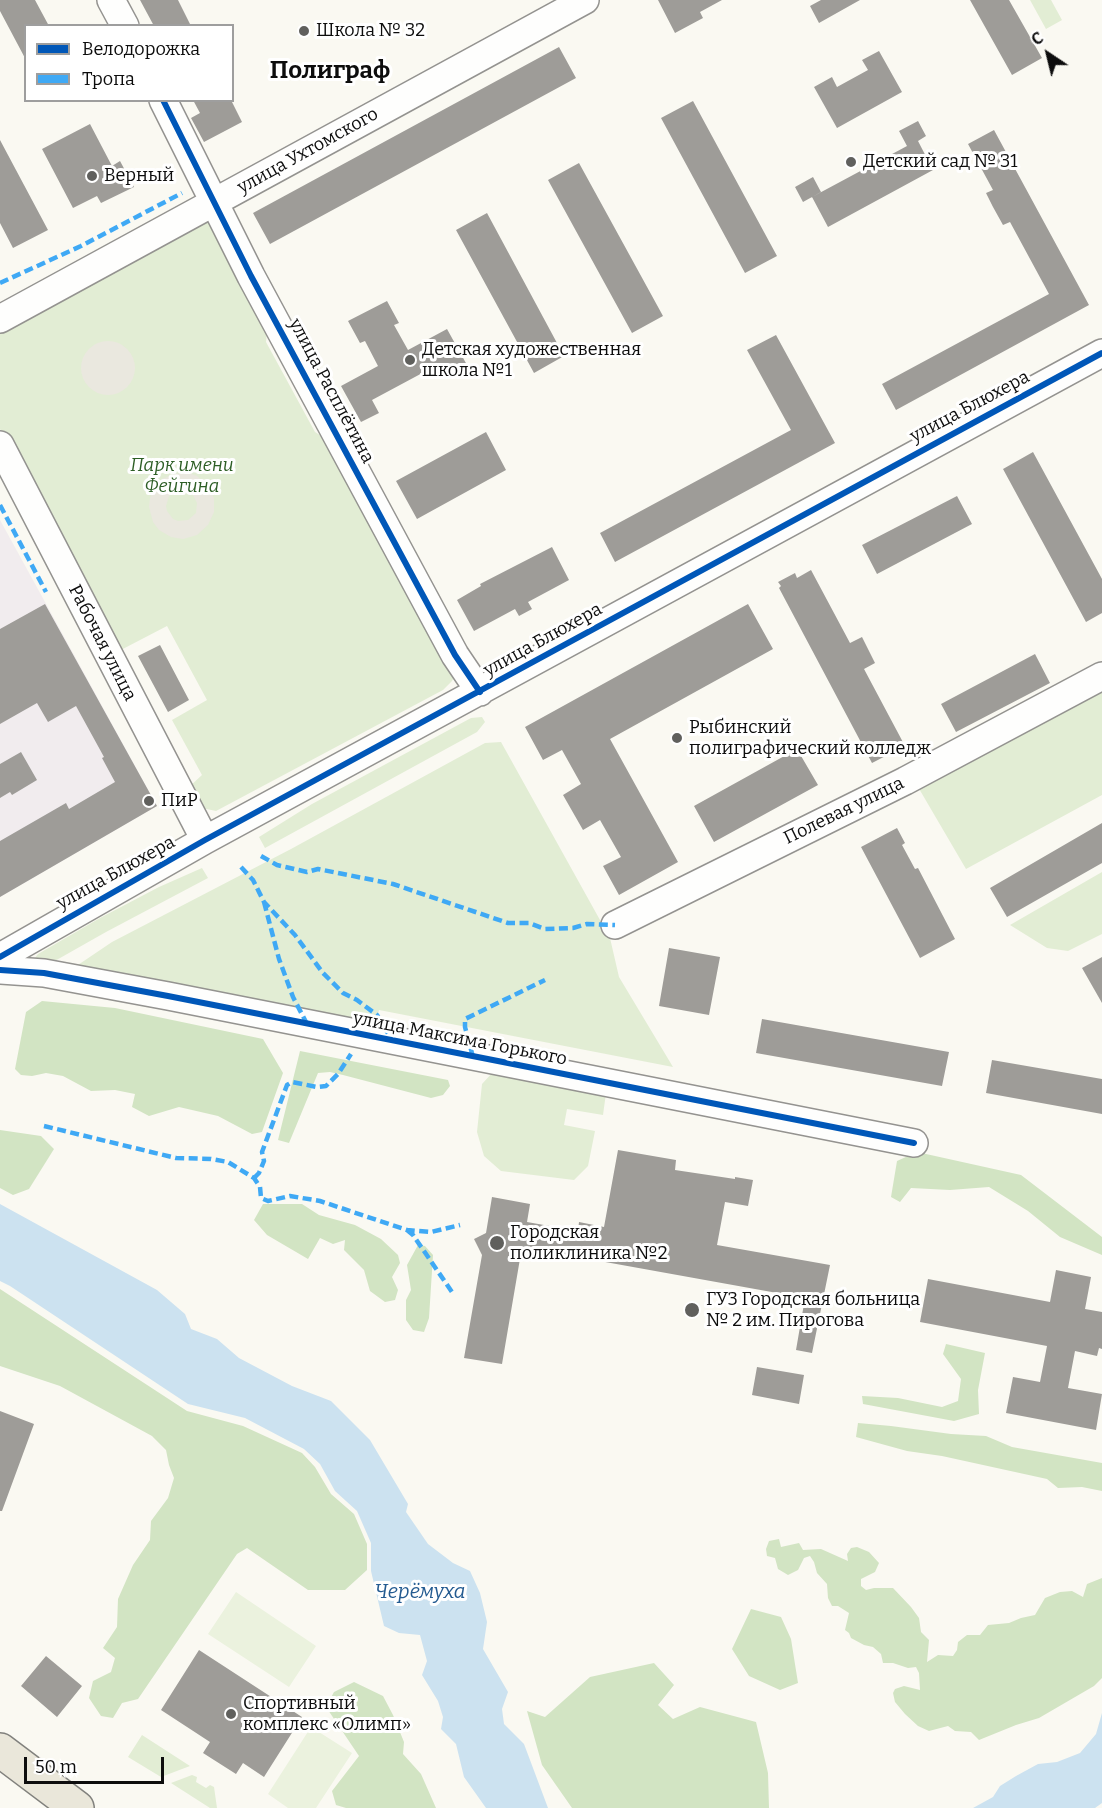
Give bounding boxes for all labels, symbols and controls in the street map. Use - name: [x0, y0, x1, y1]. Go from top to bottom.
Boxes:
- place label: Школа № 32: [316, 20, 425, 42]
- legend: [24, 24, 234, 102]
- marker: Школа № 32: [297, 24, 311, 38]
- north arrow: [1018, 24, 1078, 84]
- text: С: [1028, 28, 1047, 50]
- text: Велодорожка: [82, 38, 200, 60]
- district label: Полиграф: [270, 57, 390, 85]
- text: Тропа: [82, 68, 135, 90]
- street label: улица Ухтомского: [234, 103, 382, 199]
- place label: Детский сад № 31: [863, 151, 1018, 173]
- marker: Детский сад № 31: [844, 155, 858, 169]
- place label: Верный: [104, 165, 174, 187]
- marker: Верный: [85, 169, 99, 183]
- street label: улица Расплётина: [284, 315, 378, 467]
- place label: Детская художественная школа №1: [422, 339, 641, 382]
- marker: Детская художественная школа №1: [403, 353, 417, 367]
- street label: улица Блюхера: [907, 366, 1033, 448]
- park label: Парк имени Фейгина: [130, 455, 234, 498]
- street label: Рабочая улица: [63, 581, 141, 705]
- street label: улица Блюхера: [480, 599, 606, 681]
- place label: Рыбинский полиграфический колледж: [689, 717, 931, 760]
- marker: Рыбинский полиграфический колледж: [670, 731, 684, 745]
- street label: Полевая улица: [780, 773, 908, 849]
- place label: ПиР: [161, 790, 198, 812]
- marker: ПиР: [142, 794, 156, 808]
- street label: улица Блюхера: [53, 832, 179, 914]
- street label: улица Максима Горького: [351, 1008, 569, 1070]
- place label: Городская поликлиника №2: [510, 1222, 668, 1264]
- marker: Городская поликлиника №2: [488, 1234, 506, 1252]
- place label: ГУЗ Городская больница № 2 им. Пирогова: [706, 1289, 920, 1332]
- marker: ГУЗ Городская больница № 2 им. Пирогова: [683, 1301, 701, 1319]
- water label: Черёмуха: [374, 1580, 466, 1604]
- place label: Спортивный комплекс «Олимп»: [243, 1693, 411, 1736]
- marker: Спортивный комплекс «Олимп»: [224, 1707, 238, 1721]
- scale bar: [27, 1745, 166, 1783]
- text: 50 m: [35, 1756, 77, 1778]

